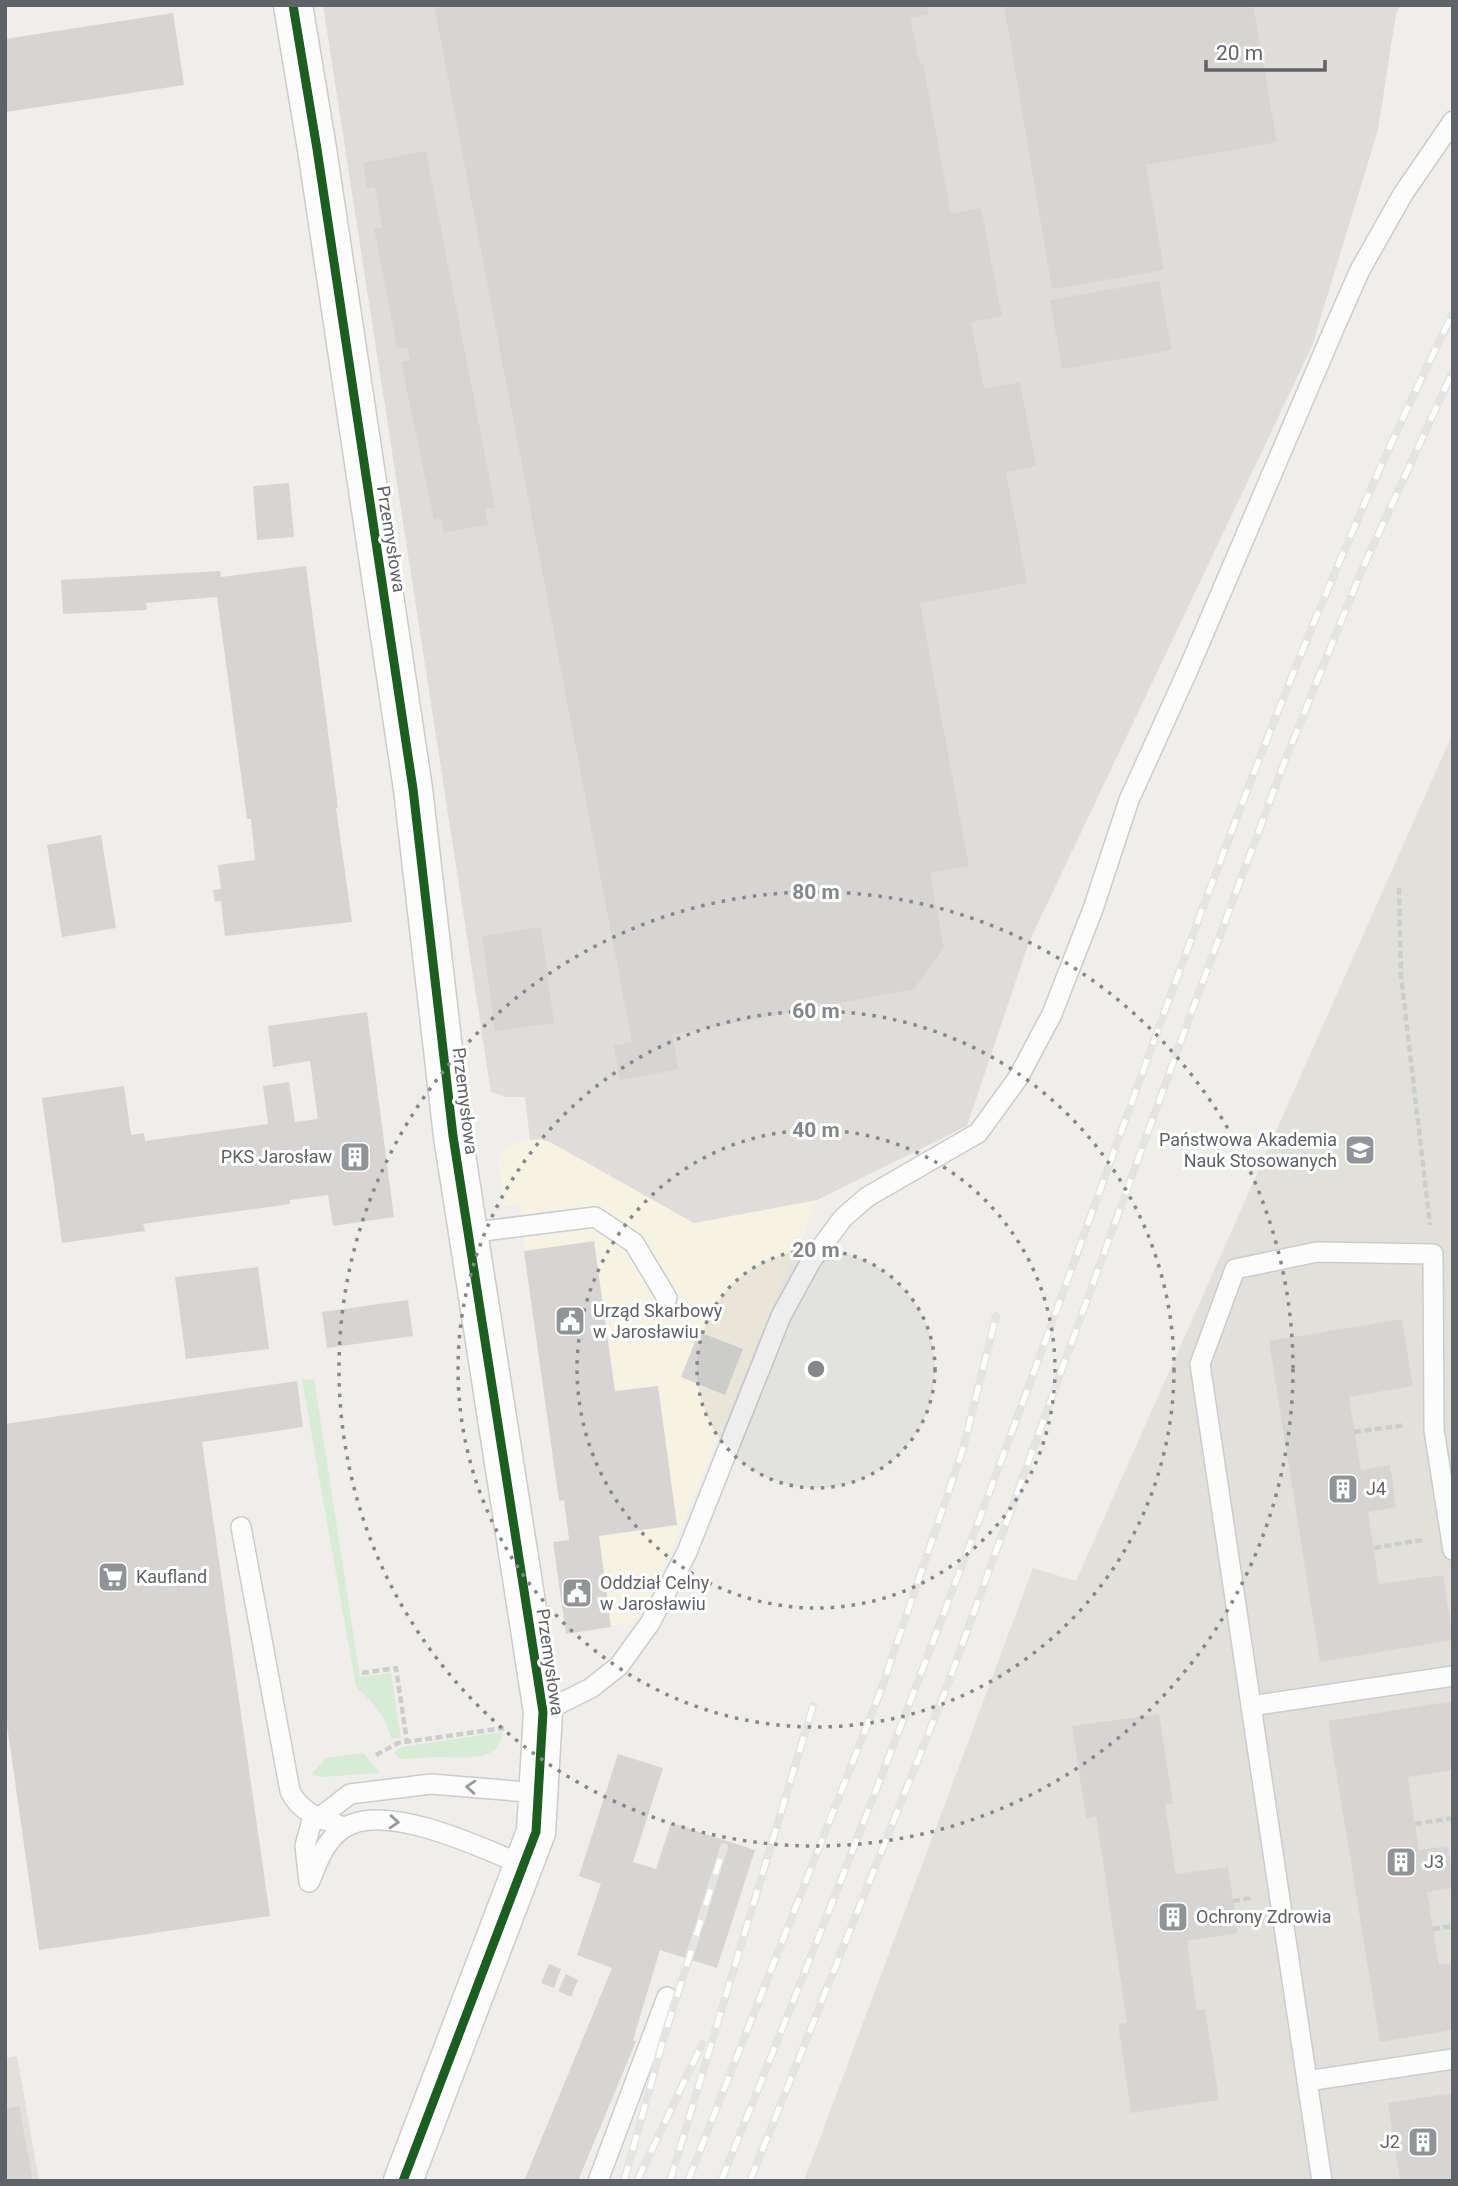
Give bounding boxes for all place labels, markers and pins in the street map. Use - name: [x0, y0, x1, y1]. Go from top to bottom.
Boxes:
- place label: Państwowa Akademia Nauk Stosowanych: [1159, 1129, 1337, 1171]
- school or university icon: Państwowa Akademia Nauk Stosowanych: [1343, 1133, 1377, 1167]
- building icon: PKS Jarosław: [338, 1140, 372, 1174]
- place label: PKS Jarosław: [221, 1146, 332, 1167]
- place label: Urząd Skarbowy w Jarosławiu: [593, 1300, 723, 1342]
- public building icon: Urząd Skarbowy w Jarosławiu: [553, 1304, 587, 1338]
- centre of rings: [804, 1357, 828, 1381]
- building icon: J4: [1326, 1472, 1360, 1506]
- place label: J4: [1366, 1478, 1386, 1499]
- supermarket icon: Kaufland: [96, 1560, 130, 1594]
- place label: Kaufland: [136, 1566, 207, 1587]
- place label: Oddział Celny w Jarosławiu: [600, 1572, 710, 1614]
- public building icon: Oddział Celny w Jarosławiu: [560, 1576, 594, 1610]
- building icon: J3: [1384, 1845, 1418, 1879]
- place label: J3: [1424, 1851, 1444, 1872]
- building icon: Ochrony Zdrowia: [1156, 1900, 1190, 1934]
- place label: Ochrony Zdrowia: [1196, 1906, 1331, 1927]
- building icon: J2: [1406, 2125, 1440, 2159]
- place label: J2: [1380, 2131, 1400, 2152]

